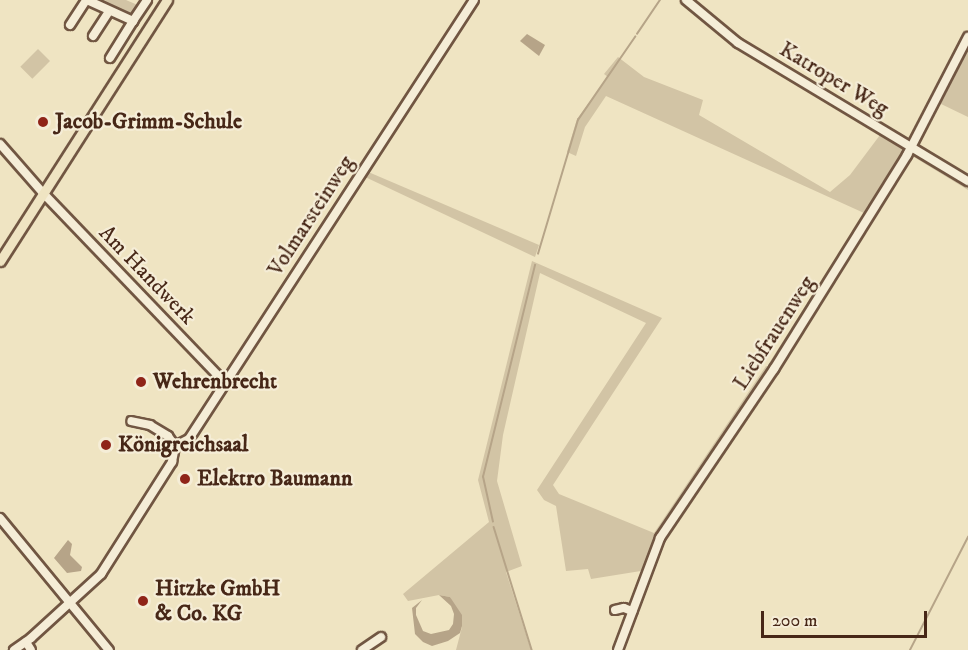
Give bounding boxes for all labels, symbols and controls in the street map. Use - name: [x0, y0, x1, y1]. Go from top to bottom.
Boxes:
- street label: Katroper Weg: [775, 36, 893, 122]
- place label: Jacob-Grimm-Schule: [55, 109, 242, 135]
- marker: Jacob-Grimm-Schule: [36, 115, 50, 129]
- street label: Volmarsteinweg: [262, 151, 360, 281]
- street label: Am Handwerk: [93, 220, 201, 330]
- street label: Liebfrauenweg: [727, 271, 821, 395]
- place label: Wehrenbrecht: [153, 369, 277, 395]
- marker: Wehrenbrecht: [134, 375, 148, 389]
- place label: Königreichsaal: [118, 432, 248, 458]
- marker: Königreichsaal: [99, 438, 113, 452]
- place label: Elektro Baumann: [197, 466, 352, 492]
- marker: Elektro Baumann: [178, 472, 192, 486]
- place label: Hitzke GmbH & Co. KG: [155, 575, 281, 626]
- marker: Hitzke GmbH & Co. KG: [136, 594, 150, 608]
- scale bar: [764, 599, 930, 637]
- text: 200 m: [772, 610, 818, 632]

